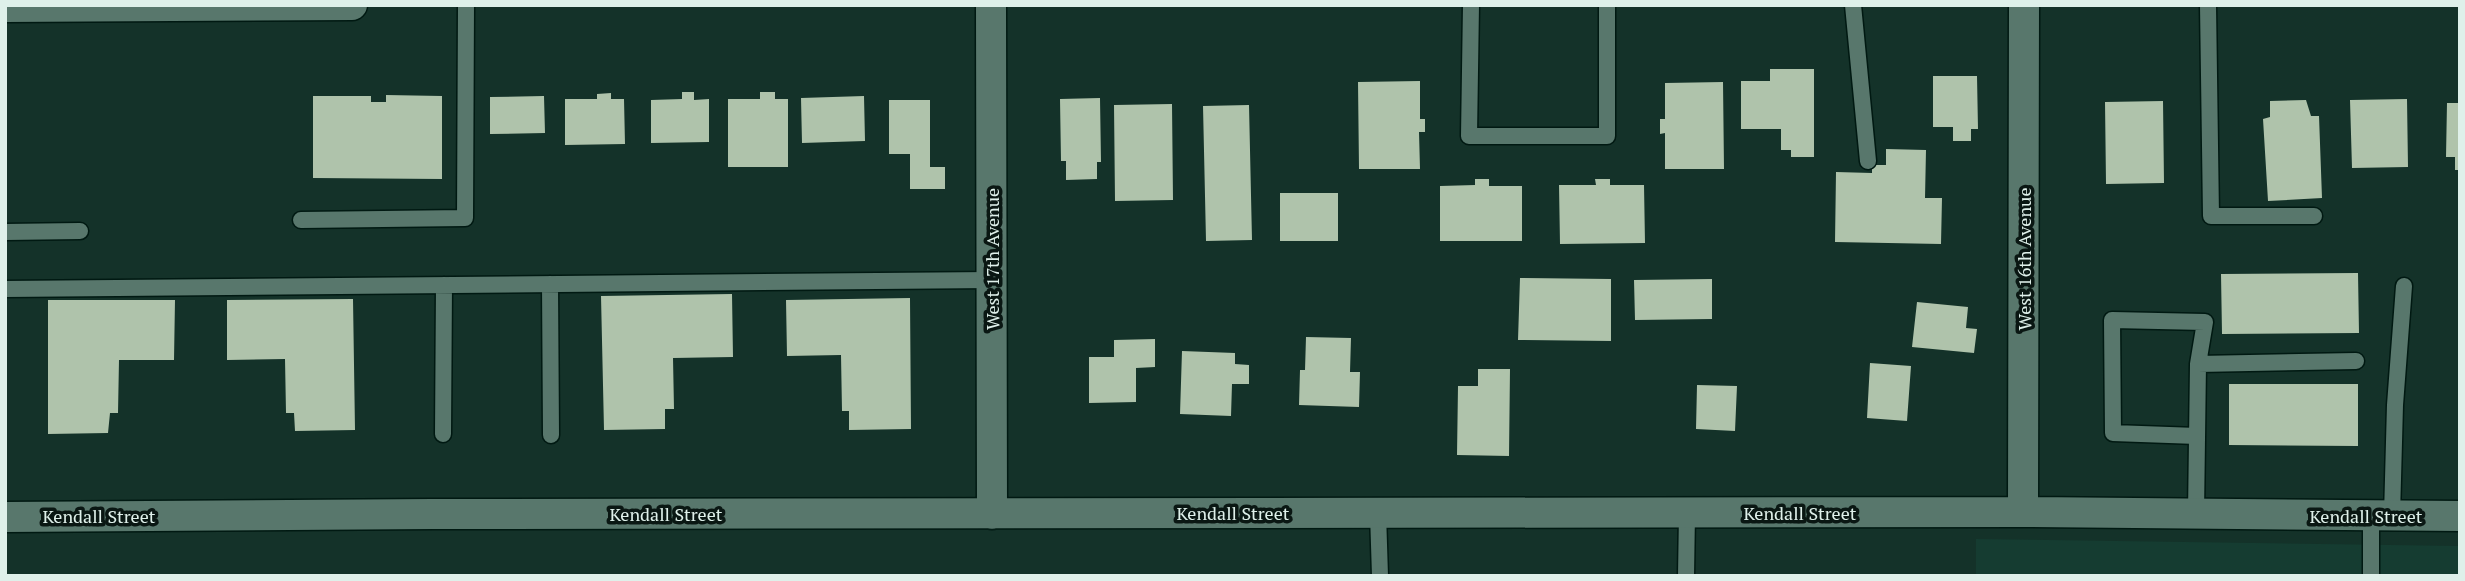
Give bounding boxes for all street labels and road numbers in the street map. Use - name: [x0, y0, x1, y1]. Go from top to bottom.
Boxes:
- street label: West 17th Avenue: [980, 188, 1004, 330]
- street label: West 16th Avenue: [2012, 188, 2036, 330]
- street label: Kendall Street: [1177, 501, 1290, 525]
- street label: Kendall Street: [1744, 501, 1857, 525]
- street label: Kendall Street: [610, 502, 723, 526]
- street label: Kendall Street: [43, 504, 156, 528]
- street label: Kendall Street: [2310, 504, 2423, 528]

